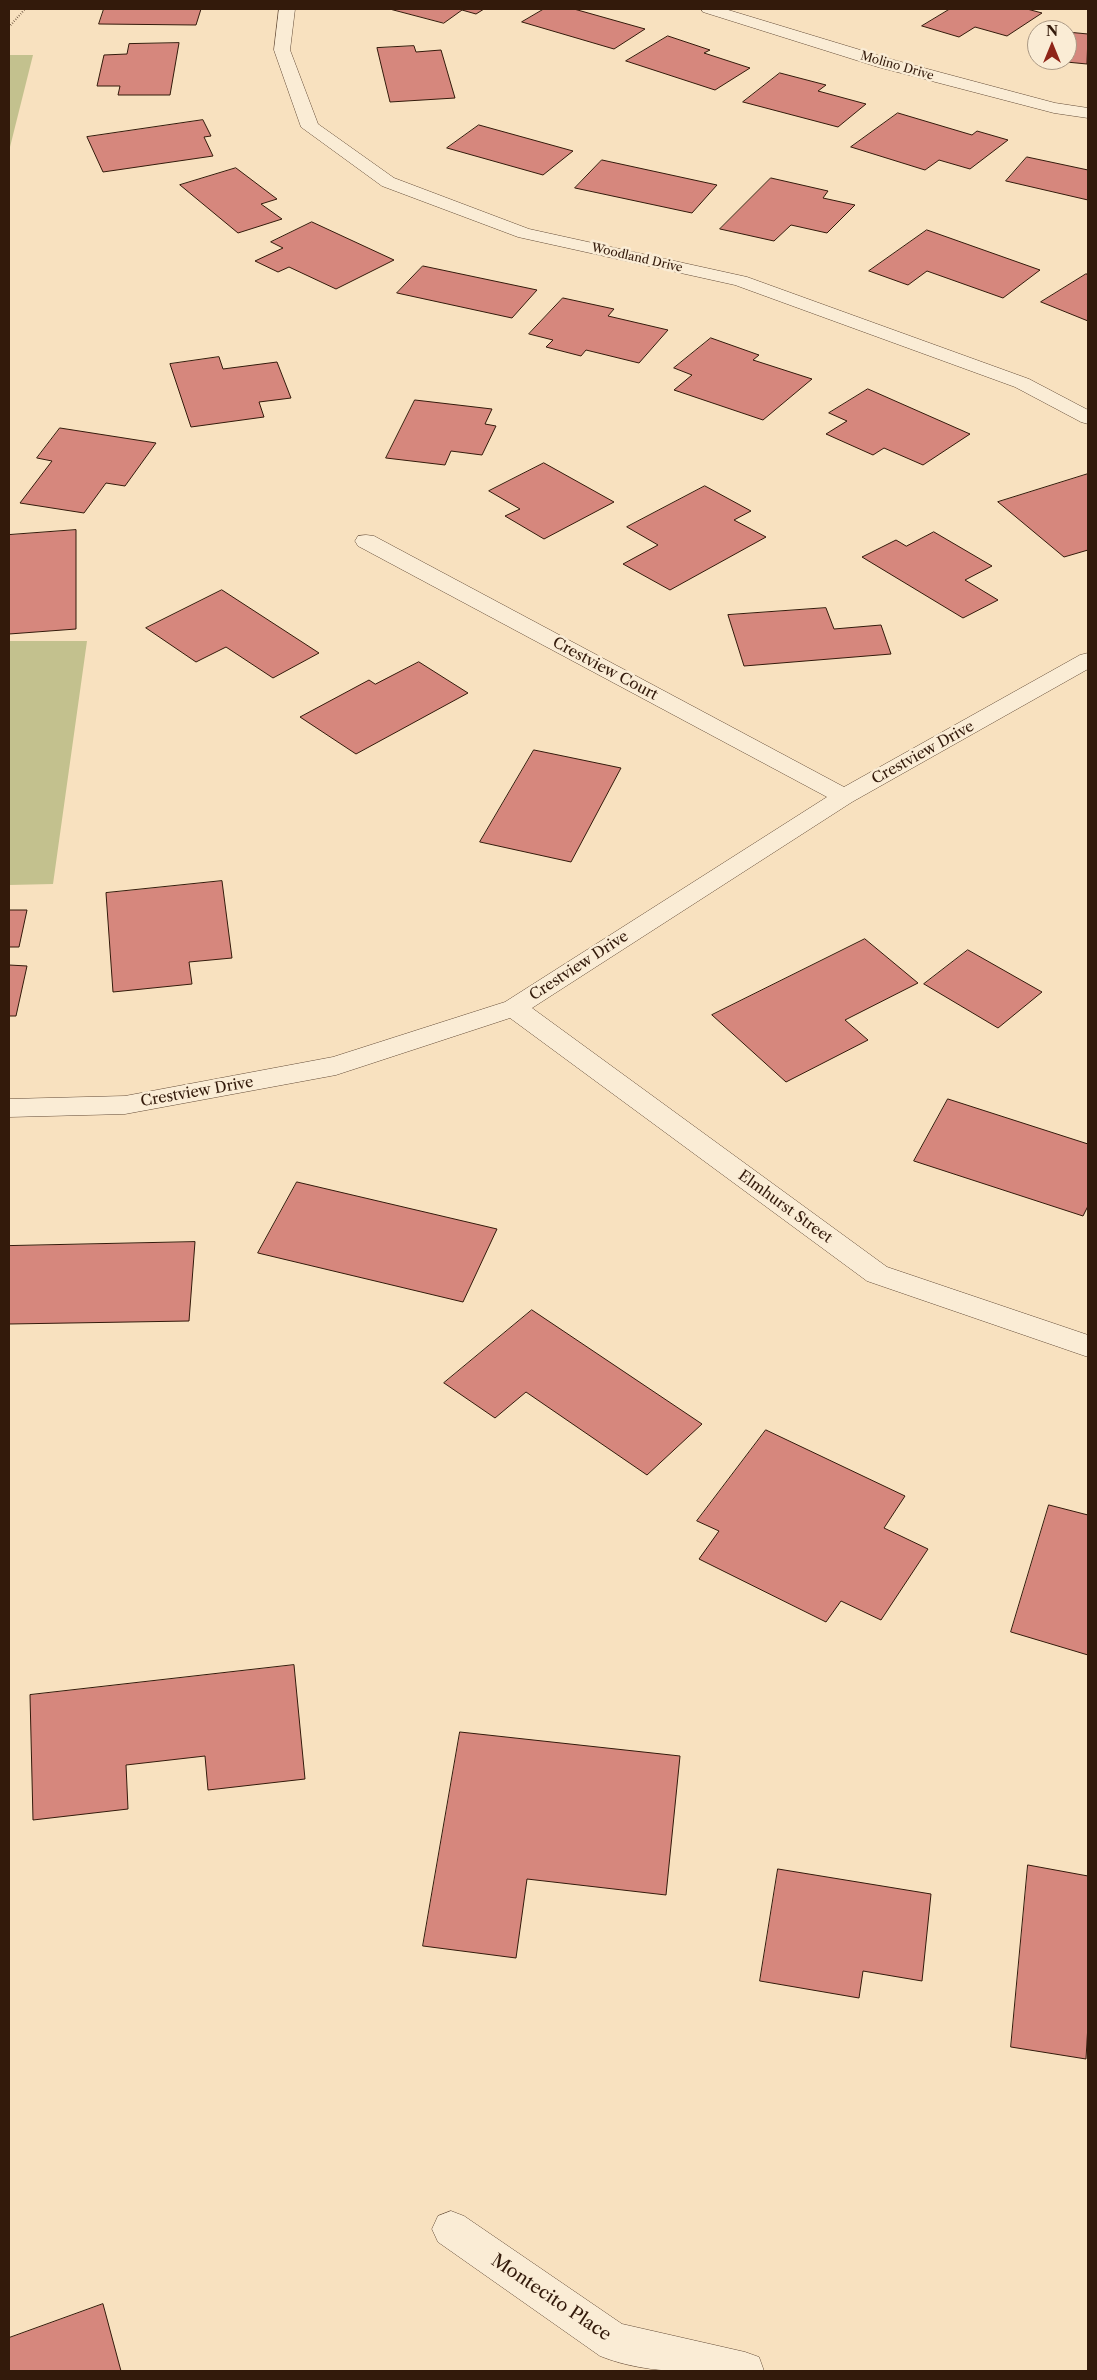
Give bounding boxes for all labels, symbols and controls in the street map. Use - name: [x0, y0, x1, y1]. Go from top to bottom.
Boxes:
- north arrow: [1027, 20, 1077, 70]
- text: N: [1046, 22, 1058, 40]
- street label: Molino Drive: [859, 49, 935, 83]
- street label: Woodland Drive: [590, 240, 684, 276]
- street label: Crestview Court: [549, 634, 661, 704]
- street label: Crestview Drive: [869, 717, 977, 789]
- street label: Crestview Drive: [526, 927, 632, 1005]
- street label: Crestview Drive: [139, 1073, 255, 1111]
- street label: Elmhurst Street: [734, 1167, 836, 1247]
- street label: Montecito Place: [487, 2250, 615, 2346]

